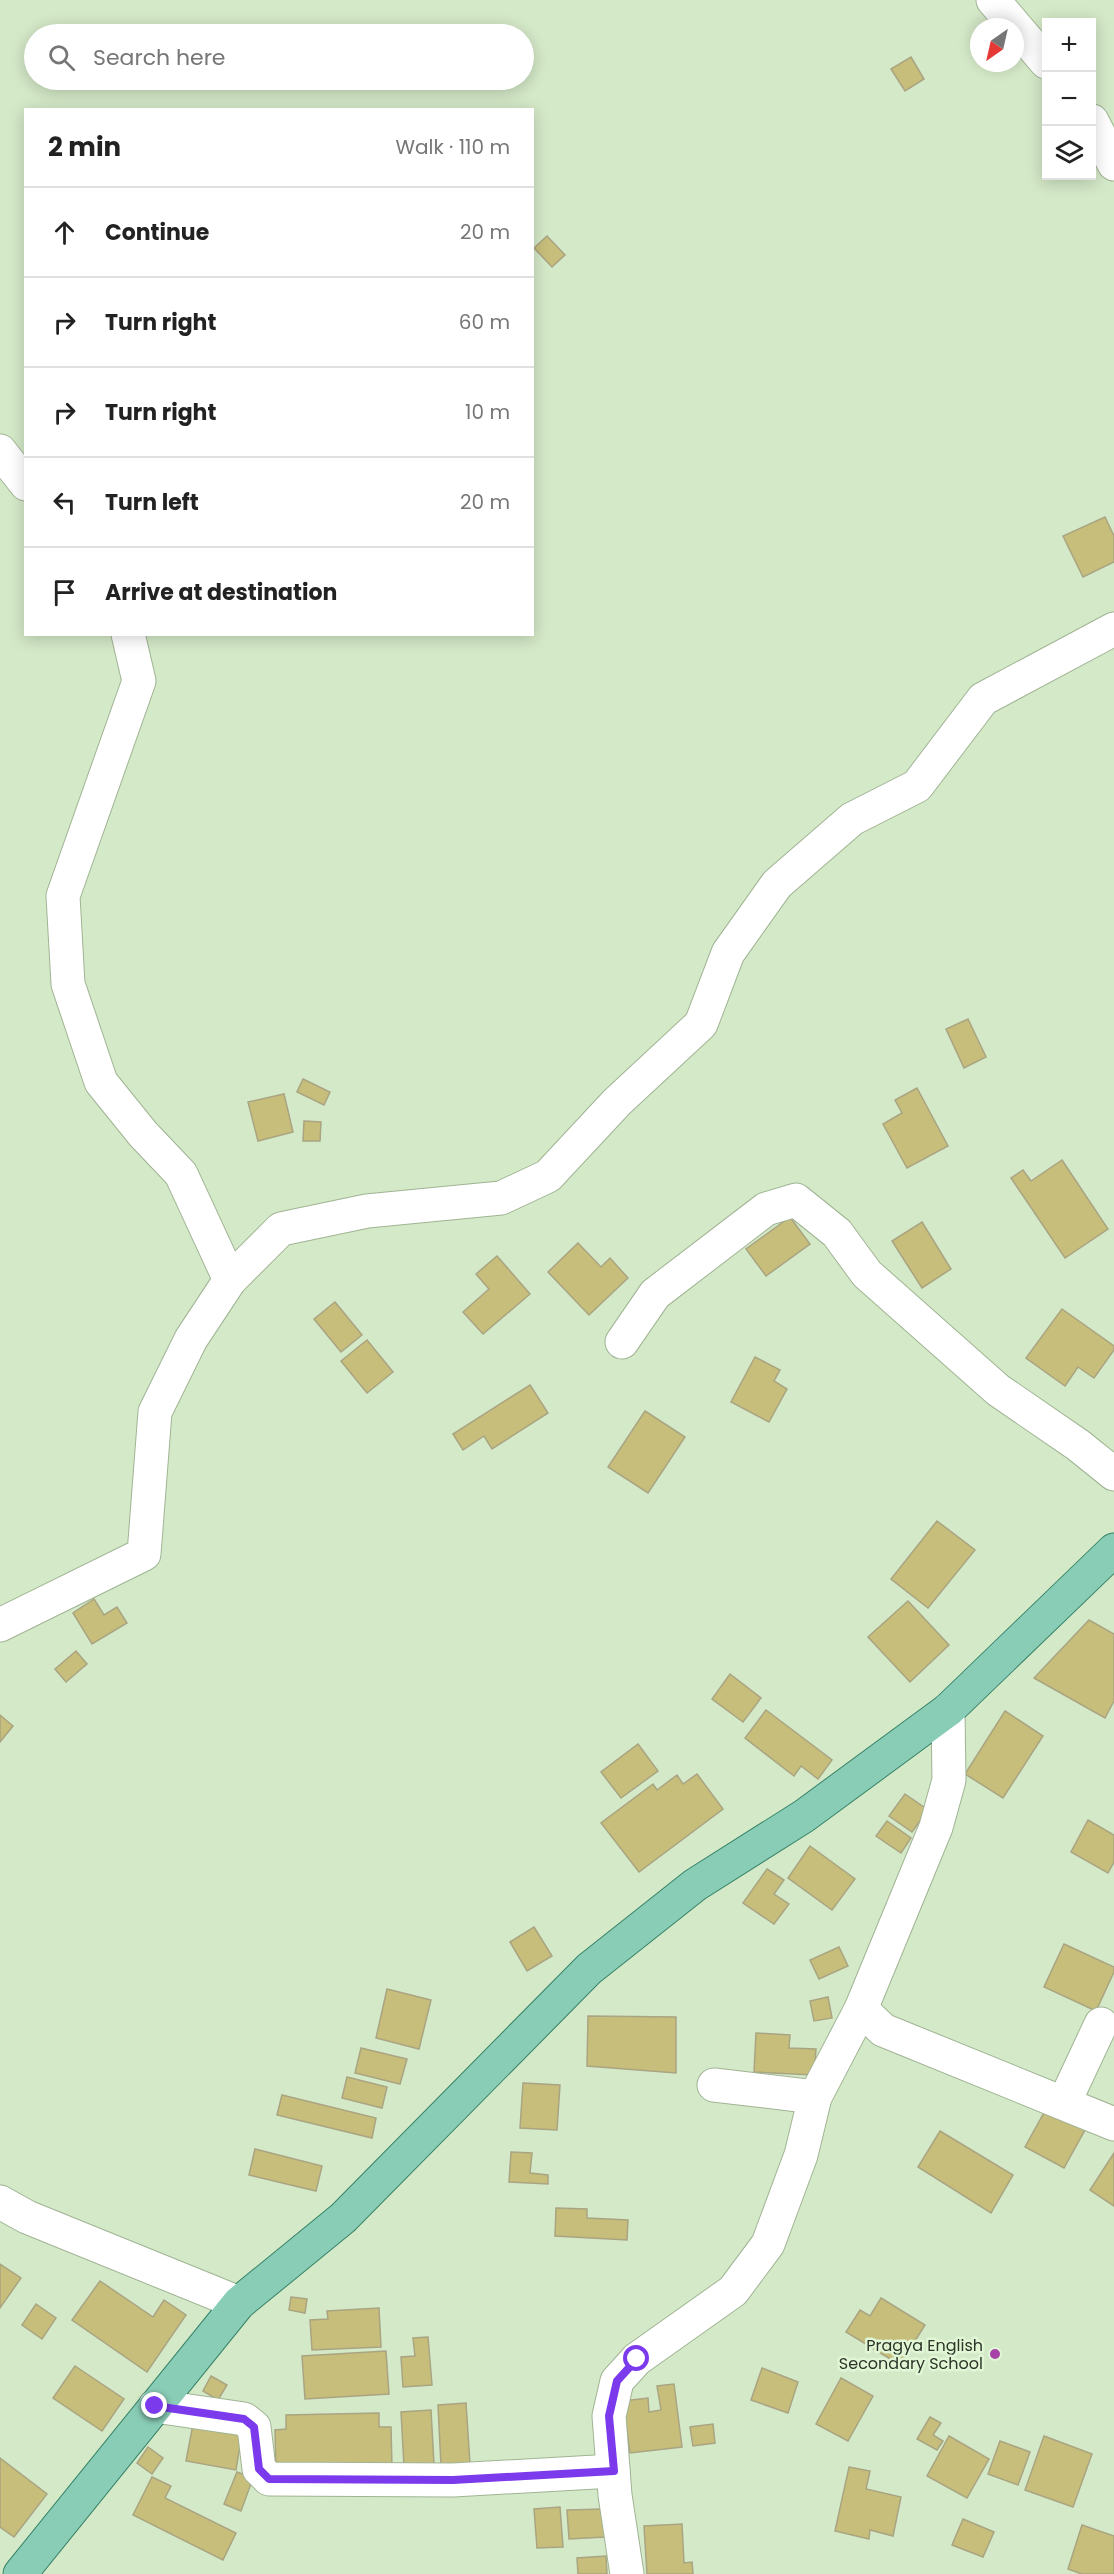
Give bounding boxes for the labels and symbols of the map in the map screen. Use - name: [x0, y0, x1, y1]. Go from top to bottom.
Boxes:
- north arrow: [970, 18, 1024, 72]
- place label: Pragya English Secondary School: [839, 2334, 983, 2375]
- route start: [623, 2345, 649, 2371]
- marker: Pragya English Secondary School: [988, 2347, 1002, 2361]
- route end: [141, 2392, 167, 2418]

